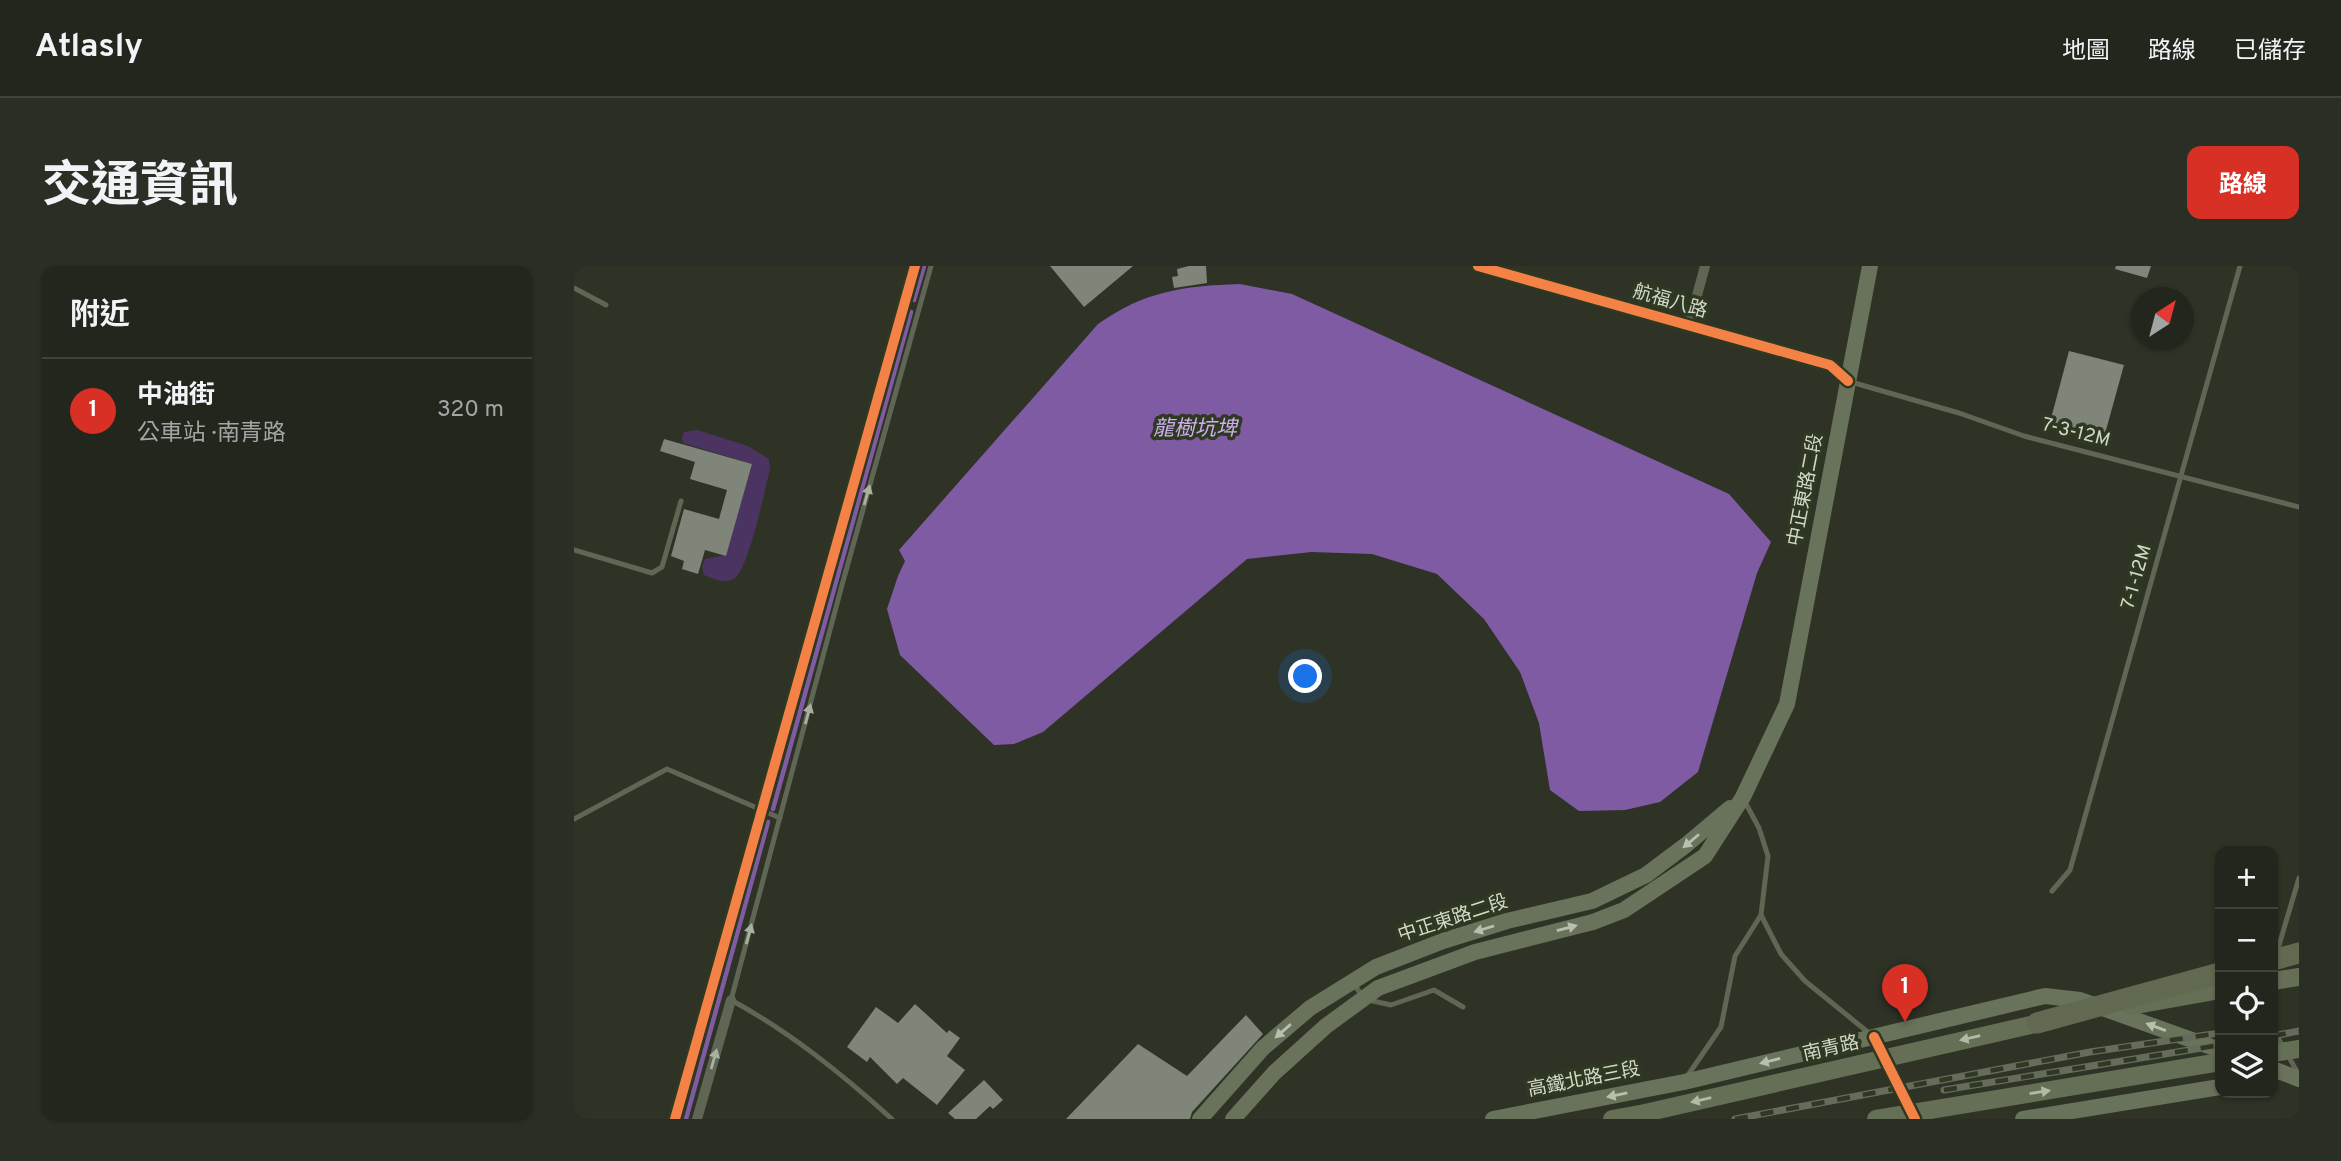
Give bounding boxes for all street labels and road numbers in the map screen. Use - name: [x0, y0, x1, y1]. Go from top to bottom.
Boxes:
- street label: 航福八路: [1630, 280, 1710, 324]
- street label: 7-3-12M: [2039, 413, 2113, 453]
- street label: 中正東路二段: [1783, 432, 1829, 548]
- street label: 7-1-12M: [2116, 542, 2158, 612]
- street label: 中正東路二段: [1395, 890, 1511, 948]
- street label: 南青路: [1801, 1031, 1861, 1067]
- street label: 高鐵北路三段: [1526, 1057, 1642, 1103]

